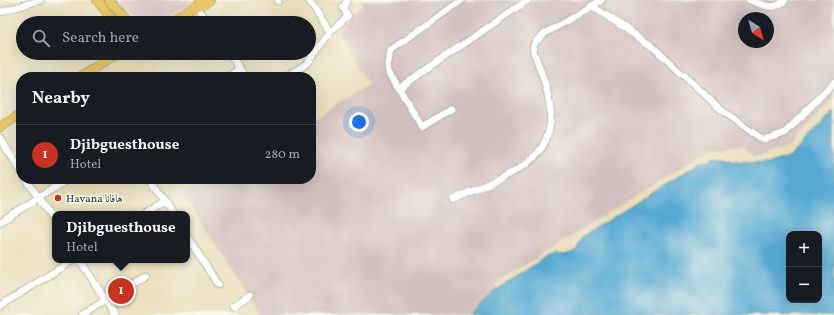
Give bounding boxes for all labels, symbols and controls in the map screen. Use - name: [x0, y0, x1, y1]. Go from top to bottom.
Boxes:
- north arrow: [738, 12, 774, 48]
- search box: [16, 16, 316, 60]
- icon: search: [30, 27, 52, 49]
- text: Search here: [62, 28, 139, 49]
- text: Nearby: [32, 87, 90, 110]
- your location: [349, 112, 369, 132]
- text: Djibguesthouse: [70, 135, 179, 156]
- text: 1: [42, 146, 48, 164]
- text: 280 m: [264, 146, 300, 164]
- text: Hotel: [70, 156, 101, 174]
- place label: Havana هافانا: [66, 192, 123, 207]
- marker: Havana هافانا: [53, 193, 63, 203]
- popup: [52, 211, 190, 263]
- text: Djibguesthouse: [66, 218, 176, 239]
- map controls: [786, 231, 822, 303]
- button: +: [786, 231, 822, 267]
- text: Hotel: [66, 239, 98, 257]
- button: −: [786, 267, 822, 303]
- pin: 1: [108, 276, 134, 306]

